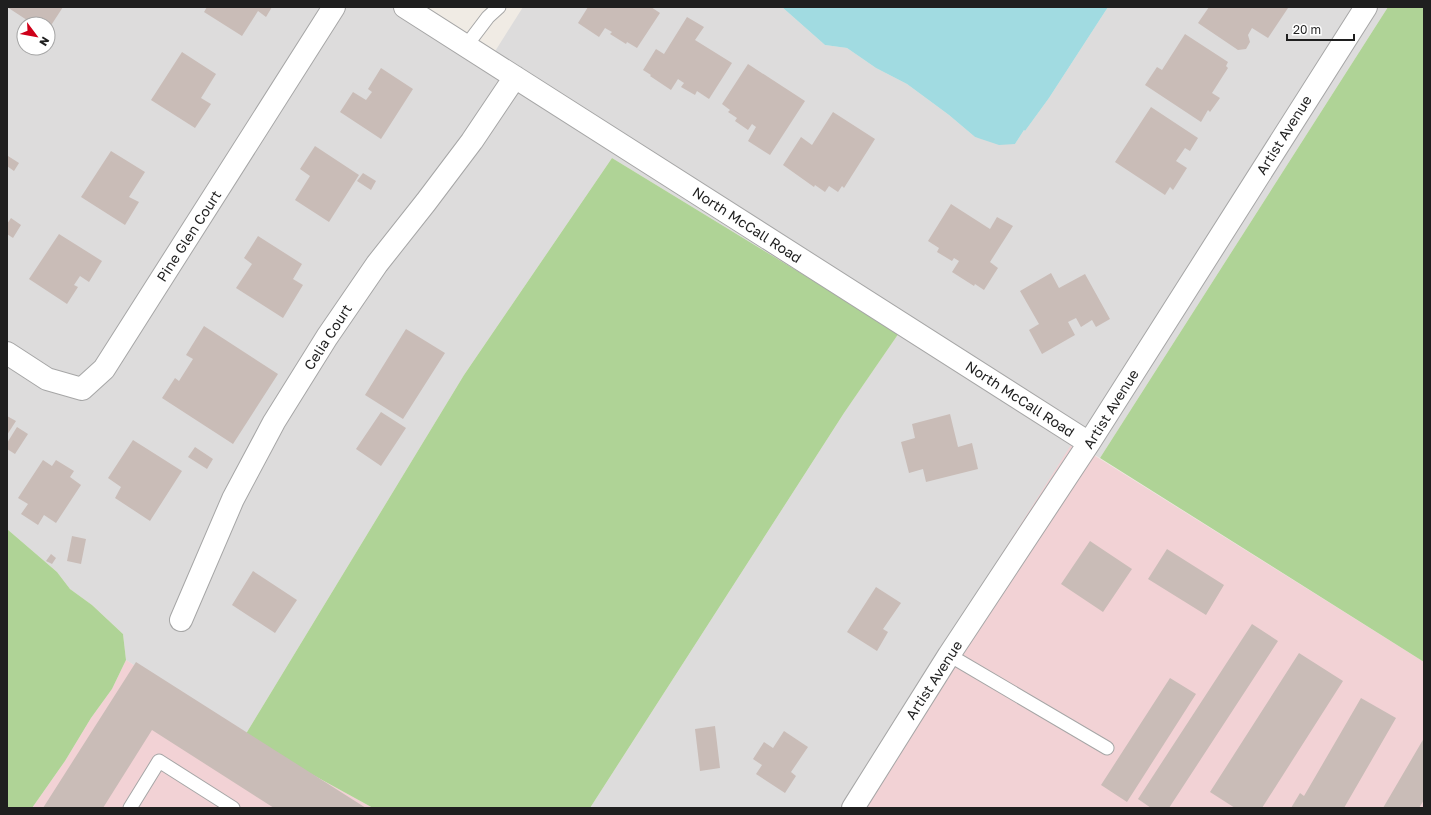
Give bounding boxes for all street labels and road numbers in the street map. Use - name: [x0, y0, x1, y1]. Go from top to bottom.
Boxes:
- street label: Artist Avenue: [1252, 92, 1315, 178]
- street label: North McCall Road: [690, 183, 805, 266]
- street label: Pine Glen Court: [153, 187, 224, 285]
- street label: Celia Court: [300, 301, 355, 373]
- street label: North McCall Road: [963, 357, 1078, 440]
- street label: Artist Avenue: [1079, 366, 1142, 452]
- street label: Artist Avenue: [902, 637, 965, 722]

